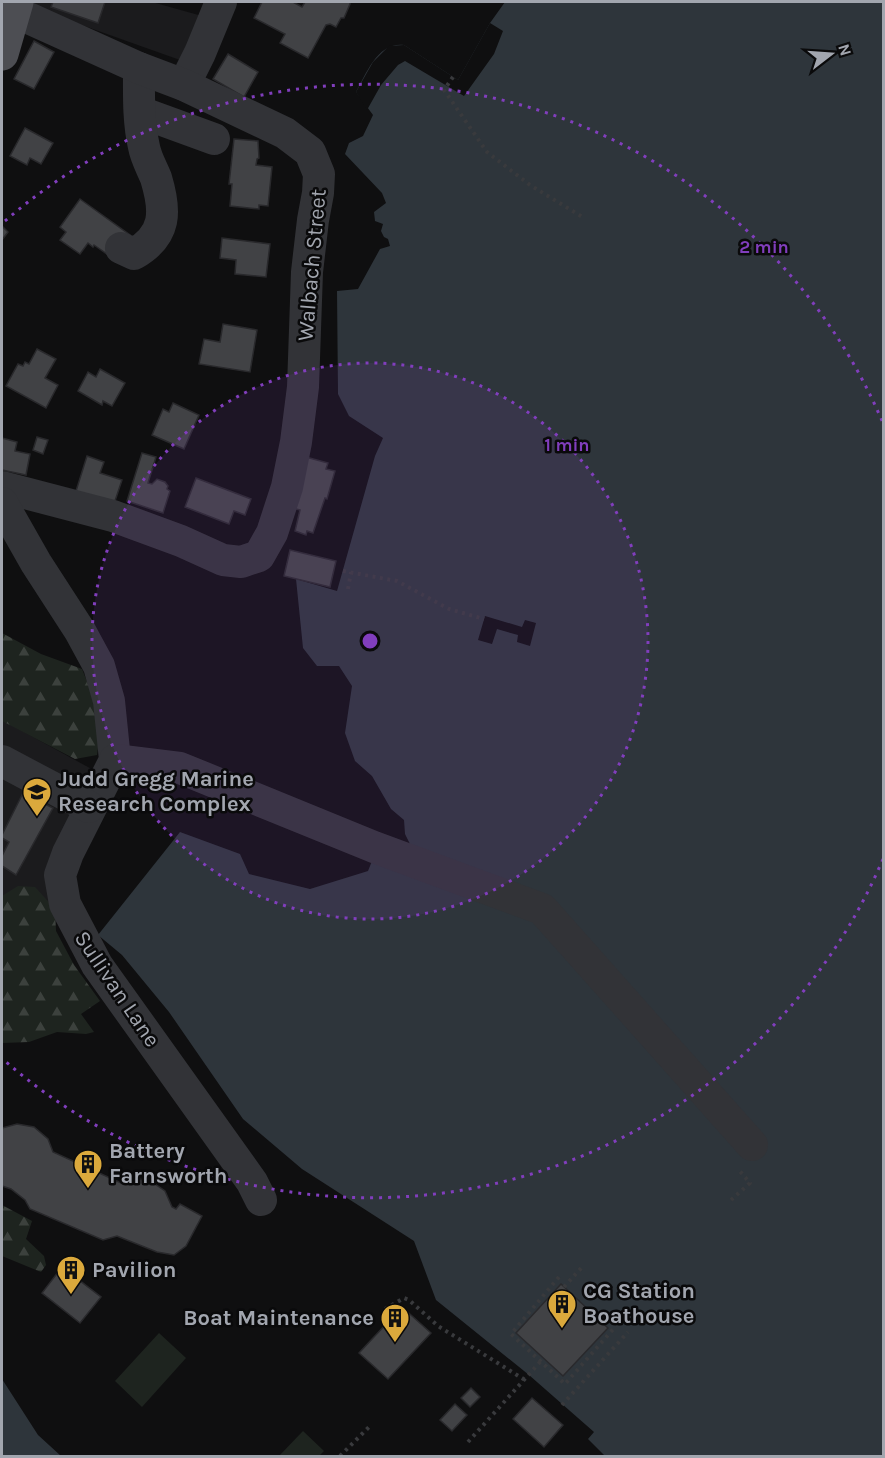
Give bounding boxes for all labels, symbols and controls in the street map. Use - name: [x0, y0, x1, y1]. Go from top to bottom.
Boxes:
- north arrow: [801, 24, 861, 84]
- text: N: [834, 41, 856, 58]
- street label: Walbach Street: [292, 188, 332, 342]
- text: 2 min: [739, 236, 789, 258]
- text: 1 min: [544, 434, 590, 456]
- centre of rings: [360, 631, 380, 651]
- place label: Judd Gregg Marine Research Complex: [58, 766, 254, 817]
- school or university icon: Judd Gregg Marine Research Complex: [21, 776, 53, 818]
- street label: Sullivan Lane: [69, 926, 165, 1052]
- place label: Battery Farnsworth: [109, 1138, 227, 1189]
- building icon: Battery Farnsworth: [72, 1148, 104, 1190]
- building icon: Pavilion: [55, 1254, 87, 1296]
- place label: Pavilion: [92, 1257, 176, 1283]
- place label: CG Station Boathouse: [583, 1278, 695, 1329]
- building icon: CG Station Boathouse: [546, 1288, 578, 1330]
- building icon: Boat Maintenance: [379, 1302, 411, 1344]
- place label: Boat Maintenance: [183, 1305, 374, 1331]

